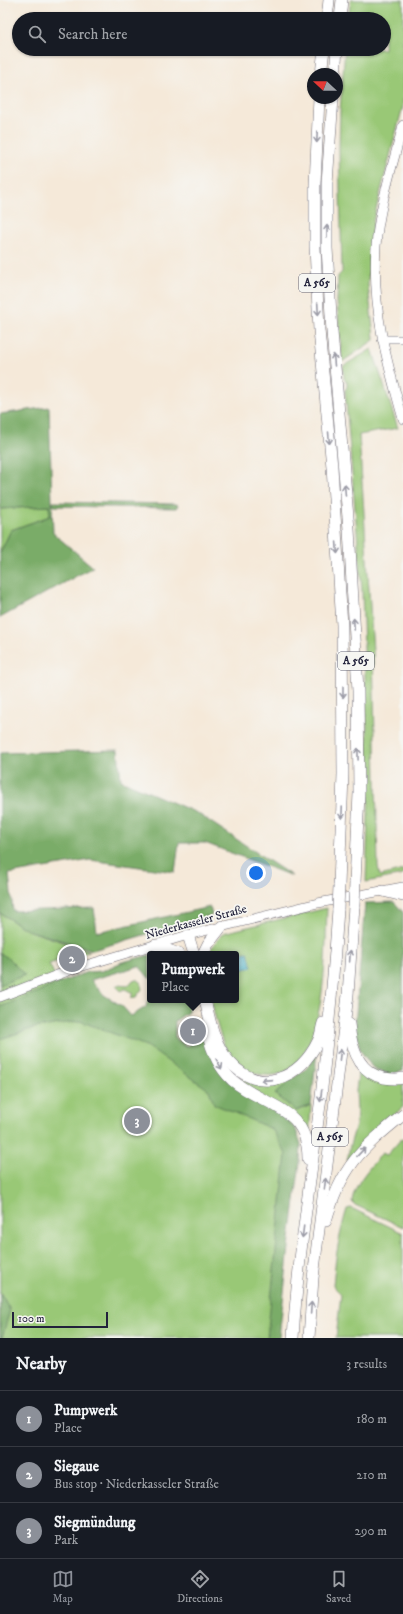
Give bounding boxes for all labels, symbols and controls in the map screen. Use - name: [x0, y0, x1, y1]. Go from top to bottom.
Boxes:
- search box: [12, 12, 391, 56]
- icon: search: [26, 23, 48, 45]
- text: Search here: [58, 25, 127, 44]
- north arrow: [307, 68, 343, 104]
- one-way arrow: [313, 130, 320, 143]
- one-way arrow: [323, 225, 331, 238]
- road number: A 565: [299, 274, 335, 292]
- one-way arrow: [314, 302, 322, 315]
- one-way arrow: [331, 354, 338, 367]
- one-way arrow: [326, 431, 333, 444]
- one-way arrow: [342, 484, 349, 497]
- one-way arrow: [334, 541, 341, 554]
- one-way arrow: [350, 618, 358, 631]
- road number: A 565: [338, 652, 374, 670]
- one-way arrow: [339, 685, 347, 698]
- one-way arrow: [354, 748, 362, 761]
- one-way arrow: [338, 806, 346, 819]
- your location: [246, 863, 266, 883]
- street label: Niederkasseler Straße: [144, 901, 248, 943]
- pin: 2: [59, 944, 85, 974]
- one-way arrow: [347, 950, 354, 963]
- popup: [147, 951, 239, 1003]
- text: Pumpwerk: [161, 960, 225, 979]
- text: Place: [161, 979, 189, 995]
- pin: 1: [180, 1016, 206, 1046]
- one-way arrow: [337, 1049, 344, 1062]
- one-way arrow: [216, 1057, 224, 1069]
- one-way arrow: [261, 1077, 274, 1084]
- one-way arrow: [317, 1089, 325, 1102]
- pin: 3: [124, 1106, 150, 1136]
- road number: A 565: [312, 1128, 348, 1146]
- one-way arrow: [356, 1147, 366, 1157]
- one-way arrow: [321, 1178, 328, 1191]
- one-way arrow: [299, 1225, 307, 1238]
- one-way arrow: [307, 1302, 314, 1315]
- scale bar: [12, 1310, 108, 1329]
- text: 100 m: [18, 1312, 44, 1326]
- text: Nearby: [16, 1353, 66, 1375]
- text: 3 results: [346, 1356, 387, 1372]
- text: Pumpwerk: [54, 1401, 117, 1420]
- text: 1: [27, 1411, 31, 1427]
- text: 180 m: [356, 1411, 387, 1427]
- text: Place: [54, 1420, 82, 1436]
- text: Siegaue: [54, 1457, 99, 1476]
- text: 2: [26, 1467, 32, 1483]
- text: 210 m: [356, 1467, 387, 1483]
- text: Bus stop · Niederkasseler Straße: [54, 1476, 219, 1492]
- text: Siegmündung: [54, 1513, 135, 1532]
- text: 3: [27, 1523, 31, 1539]
- text: 290 m: [355, 1523, 387, 1539]
- text: Park: [54, 1532, 78, 1548]
- tab: Map: [52, 1568, 74, 1606]
- tab: Directions: [177, 1568, 223, 1606]
- tab: Saved: [326, 1568, 351, 1606]

